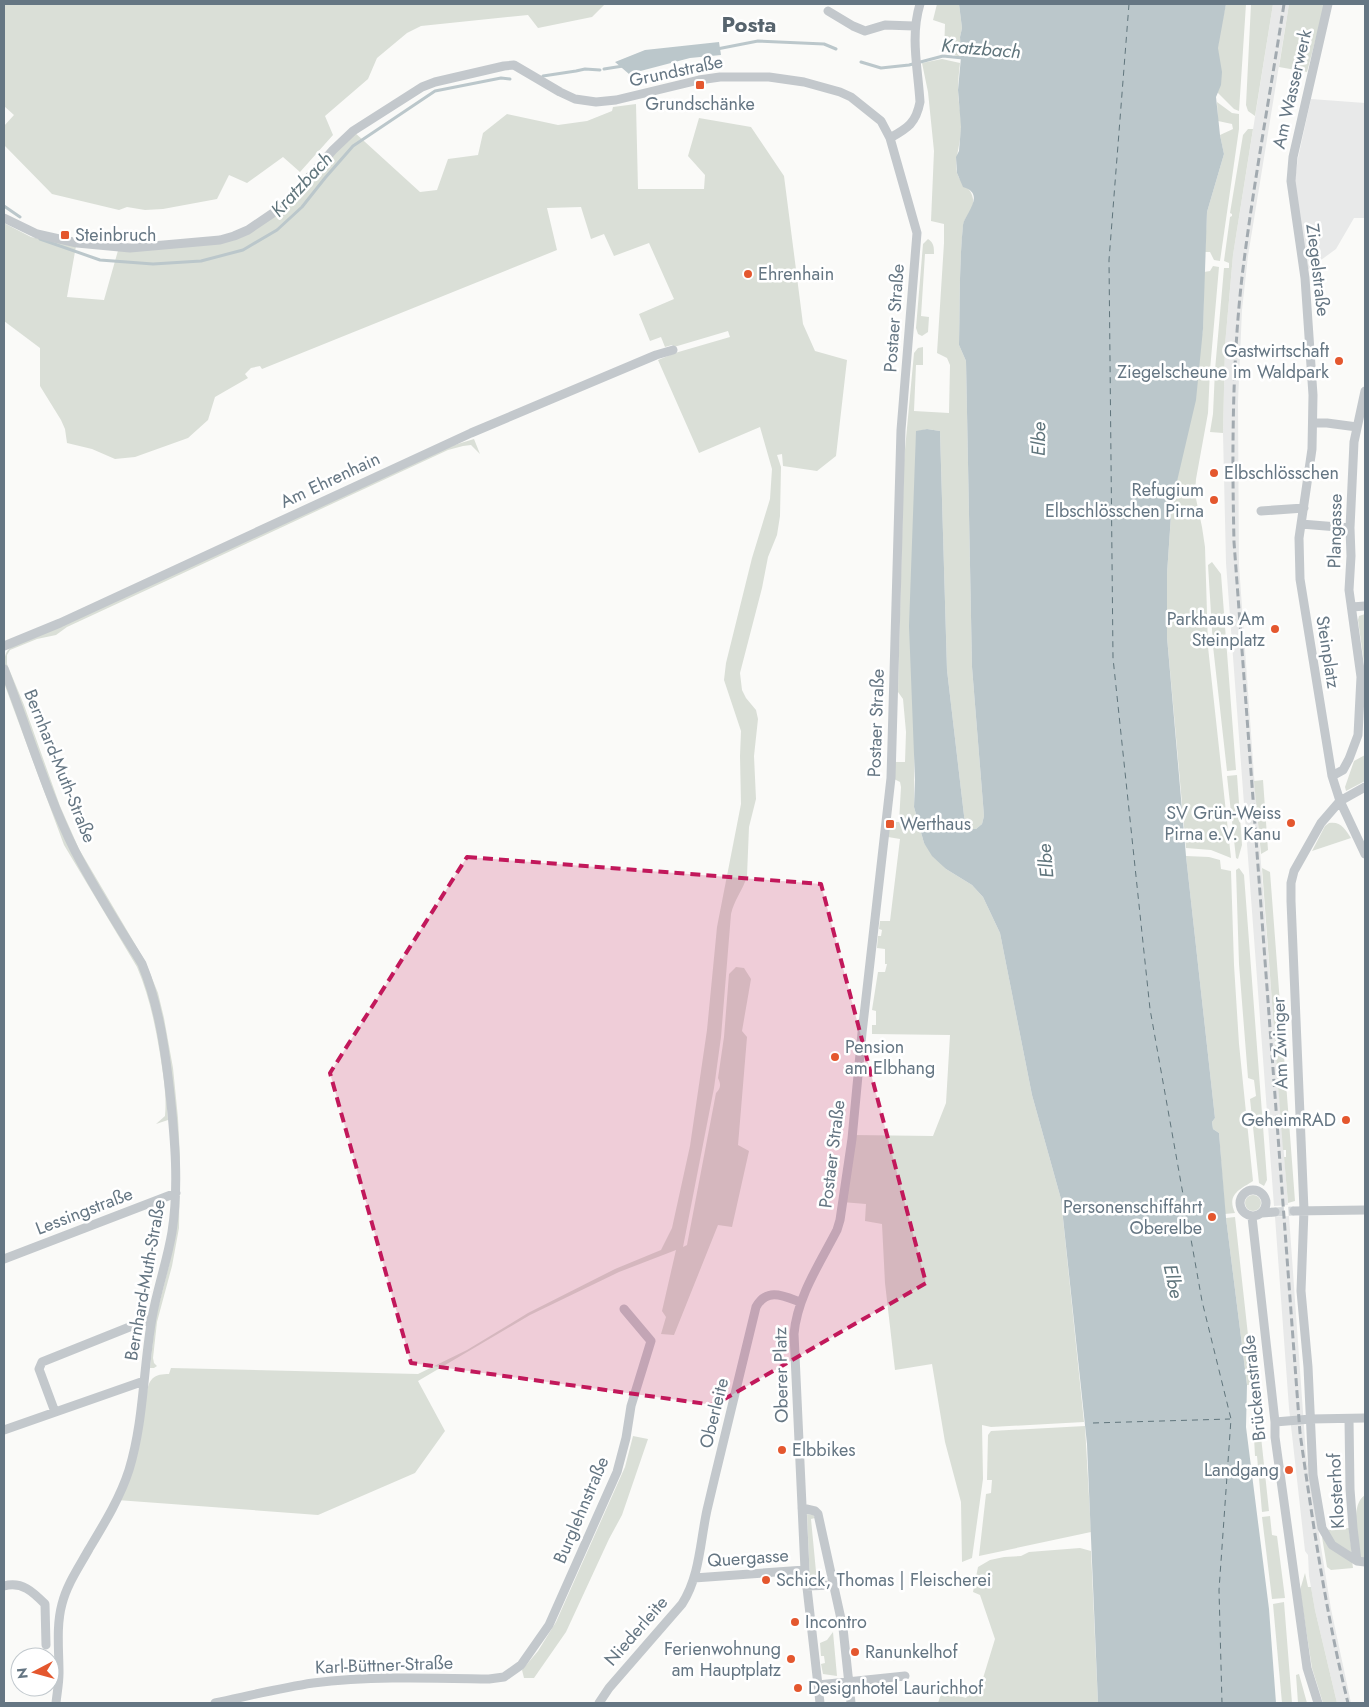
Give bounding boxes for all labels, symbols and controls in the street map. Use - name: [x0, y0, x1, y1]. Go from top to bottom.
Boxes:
- district label: Posta: [722, 8, 776, 40]
- street label: Am Wasserwerk: [1266, 27, 1318, 151]
- water label: Kratzbach: [940, 32, 1022, 65]
- street label: Grundstraße: [627, 48, 725, 94]
- marker: Grundschänke: [694, 79, 706, 91]
- place label: Grundschänke: [645, 91, 755, 117]
- water label: Kratzbach: [264, 146, 338, 223]
- place label: Steinbruch: [75, 222, 157, 248]
- street label: Ziegelstraße: [1299, 222, 1337, 318]
- marker: Steinbruch: [59, 229, 71, 241]
- place label: Ehrenhain: [758, 261, 834, 287]
- street label: Postaer Straße: [877, 263, 911, 373]
- marker: Ehrenhain: [742, 268, 754, 280]
- place label: Gastwirtschaft Ziegelscheune im Waldpark: [1117, 338, 1330, 385]
- marker: Gastwirtschaft Ziegelscheune im Waldpark: [1333, 355, 1345, 367]
- water label: Elbe: [1025, 421, 1052, 456]
- street label: Am Ehrenhain: [276, 445, 384, 515]
- place label: Elbschlösschen: [1224, 460, 1339, 486]
- marker: Elbschlösschen: [1208, 467, 1220, 479]
- place label: Refugium Elbschlösschen Pirna: [1045, 477, 1204, 524]
- street label: Plangasse: [1321, 493, 1349, 569]
- marker: Refugium Elbschlösschen Pirna: [1208, 494, 1220, 506]
- place label: Parkhaus Am Steinplatz: [1167, 606, 1266, 653]
- street label: Steinplatz: [1309, 614, 1347, 691]
- marker: Parkhaus Am Steinplatz: [1269, 623, 1281, 635]
- street label: Postaer Straße: [861, 668, 891, 778]
- street label: Bernhard-Muth-Straße: [17, 685, 103, 847]
- place label: SV Grün-Weiss Pirna e.V. Kanu: [1164, 800, 1281, 847]
- place label: Werthaus: [900, 811, 971, 837]
- marker: SV Grün-Weiss Pirna e.V. Kanu: [1285, 817, 1297, 829]
- marker: Werthaus: [884, 818, 896, 830]
- water label: Elbe: [1031, 842, 1060, 879]
- street label: Am Zwinger: [1265, 996, 1295, 1090]
- place label: Pension am Elbhang: [845, 1034, 935, 1081]
- marker: Pension am Elbhang: [829, 1051, 841, 1063]
- street label: Postaer Straße: [812, 1098, 852, 1210]
- place label: GeheimRAD: [1241, 1107, 1336, 1133]
- marker: GeheimRAD: [1340, 1114, 1352, 1126]
- street label: Lessingstraße: [32, 1181, 136, 1241]
- place label: Personenschiffahrt Oberelbe: [1063, 1194, 1203, 1241]
- street label: Bernhard-Muth-Straße: [118, 1197, 172, 1363]
- marker: Personenschiffahrt Oberelbe: [1206, 1211, 1218, 1223]
- water label: Elbe: [1157, 1261, 1190, 1301]
- street label: Oberer Platz: [767, 1326, 795, 1423]
- street label: Brückenstraße: [1236, 1334, 1272, 1442]
- street label: Oberleite: [693, 1375, 735, 1451]
- place label: Elbbikes: [792, 1437, 855, 1463]
- marker: Elbbikes: [776, 1444, 788, 1456]
- street label: Klosterhof: [1321, 1452, 1351, 1529]
- street label: Burglehnstraße: [547, 1453, 615, 1567]
- place label: Landgang: [1204, 1457, 1279, 1483]
- marker: Landgang: [1283, 1464, 1295, 1476]
- street label: Quergasse: [706, 1542, 790, 1574]
- place label: Schick, Thomas | Fleischerei: [776, 1567, 991, 1593]
- marker: Schick, Thomas | Fleischerei: [760, 1574, 772, 1586]
- street label: Niederleite: [598, 1590, 674, 1672]
- place label: Incontro: [805, 1609, 867, 1635]
- marker: Incontro: [789, 1616, 801, 1628]
- place label: Ferienwohnung am Hauptplatz: [664, 1636, 782, 1683]
- place label: Ranunkelhof: [865, 1639, 958, 1665]
- marker: Ranunkelhof: [849, 1646, 861, 1658]
- north arrow: [10, 1647, 60, 1697]
- street label: Karl-Büttner-Straße: [314, 1650, 454, 1680]
- marker: Ferienwohnung am Hauptplatz: [785, 1653, 797, 1665]
- text: N: [12, 1667, 33, 1680]
- place label: Designhotel Laurichhof: [808, 1675, 984, 1701]
- marker: Designhotel Laurichhof: [792, 1682, 804, 1694]

